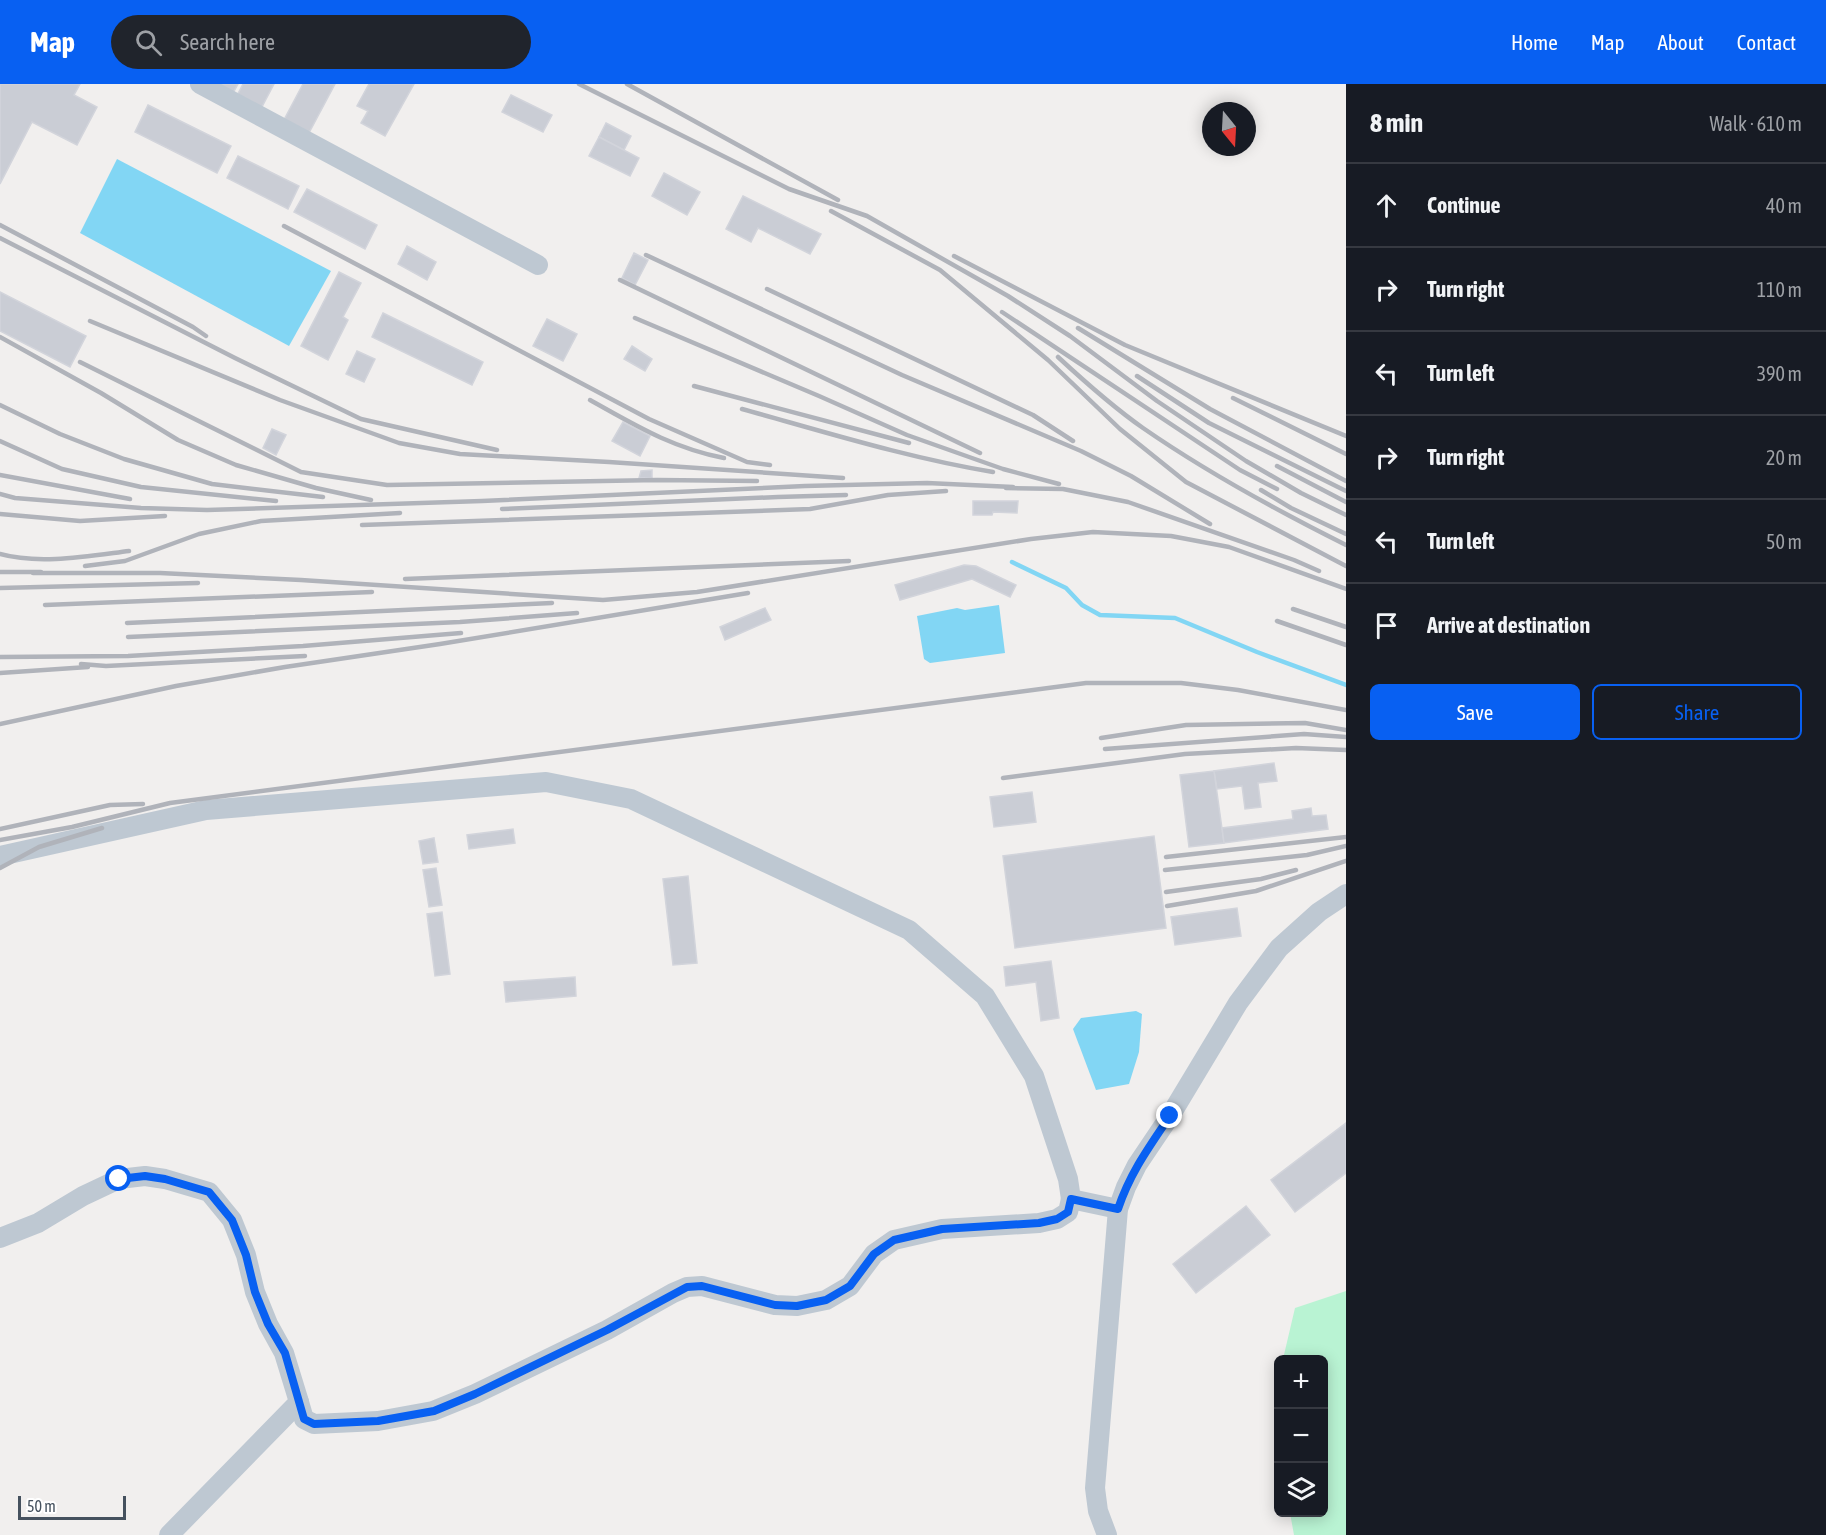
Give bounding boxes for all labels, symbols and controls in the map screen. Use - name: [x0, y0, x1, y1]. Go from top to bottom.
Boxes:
- search box: [111, 15, 531, 69]
- text: Map: [30, 26, 75, 58]
- icon: search: [132, 26, 165, 59]
- text: Search here: [180, 29, 275, 55]
- text: Home: [1511, 30, 1558, 54]
- text: Map: [1591, 30, 1625, 54]
- text: About: [1658, 30, 1704, 54]
- text: Contact: [1737, 30, 1796, 54]
- north arrow: [1202, 102, 1256, 156]
- text: 8 min: [1370, 108, 1423, 138]
- text: Walk · 610 m: [1710, 112, 1802, 135]
- icon: ahead: [1370, 189, 1403, 222]
- text: Continue: [1427, 192, 1501, 218]
- text: 40 m: [1766, 194, 1802, 217]
- icon: right: [1370, 273, 1403, 306]
- text: Turn right: [1427, 276, 1504, 302]
- text: 110 m: [1757, 278, 1802, 301]
- icon: left: [1370, 357, 1403, 390]
- text: Turn left: [1427, 360, 1494, 386]
- text: 390 m: [1757, 362, 1802, 385]
- icon: right: [1370, 441, 1403, 474]
- text: Turn right: [1427, 444, 1504, 470]
- text: 20 m: [1766, 446, 1802, 469]
- icon: left: [1370, 525, 1403, 558]
- text: Turn left: [1427, 528, 1494, 554]
- text: 50 m: [1766, 530, 1802, 553]
- icon: arrive: [1370, 609, 1403, 642]
- text: Arrive at destination: [1427, 612, 1590, 638]
- button: Save: [1370, 684, 1580, 740]
- button: Share: [1592, 684, 1802, 740]
- route end: [1156, 1102, 1182, 1128]
- route start: [105, 1165, 131, 1191]
- map controls: [1274, 1355, 1328, 1517]
- button: +: [1274, 1355, 1328, 1409]
- button: −: [1274, 1409, 1328, 1463]
- button: layers: [1274, 1463, 1328, 1517]
- scale bar: [18, 1493, 126, 1520]
- text: 50 m: [27, 1497, 56, 1515]

